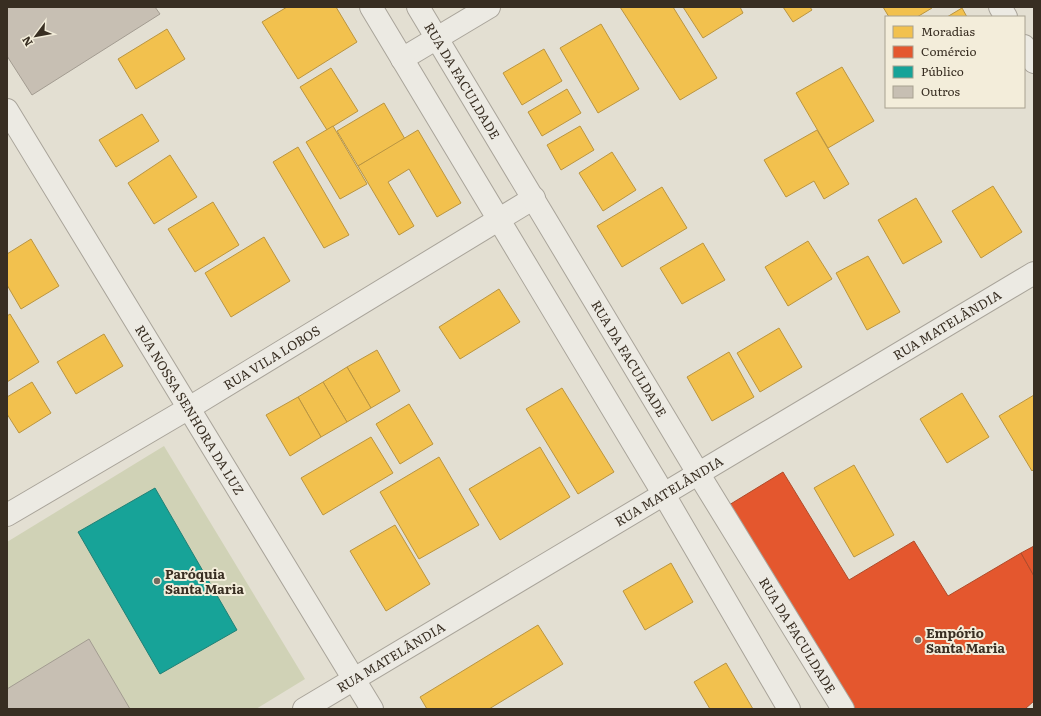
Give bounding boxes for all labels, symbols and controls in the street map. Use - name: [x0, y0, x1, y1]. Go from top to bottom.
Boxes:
- north arrow: [16, 16, 56, 56]
- legend: [885, 16, 1025, 108]
- street label: RUA DA FACULDADE: [420, 19, 505, 142]
- text: Moradias: [921, 22, 975, 40]
- text: N: [17, 34, 36, 50]
- text: Comércio: [921, 42, 977, 60]
- text: Público: [921, 62, 964, 80]
- text: Outros: [921, 82, 960, 100]
- street label: RUA MATELÂNDIA: [889, 285, 1005, 364]
- street label: RUA DA FACULDADE: [587, 296, 672, 420]
- street label: RUA VILA LOBOS: [220, 320, 324, 394]
- street label: RUA NOSSA SENHORA DA LUZ: [131, 321, 249, 498]
- street label: RUA MATELÂNDIA: [611, 451, 727, 530]
- place label: Paróquia Santa Maria: [165, 564, 245, 598]
- street label: RUA DA FACULDADE: [755, 573, 841, 697]
- marker: Paróquia Santa Maria: [152, 576, 162, 586]
- street label: RUA MATELÂNDIA: [333, 617, 449, 697]
- place label: Empório Santa Maria: [926, 623, 1006, 657]
- marker: Empório Santa Maria: [913, 635, 923, 645]

